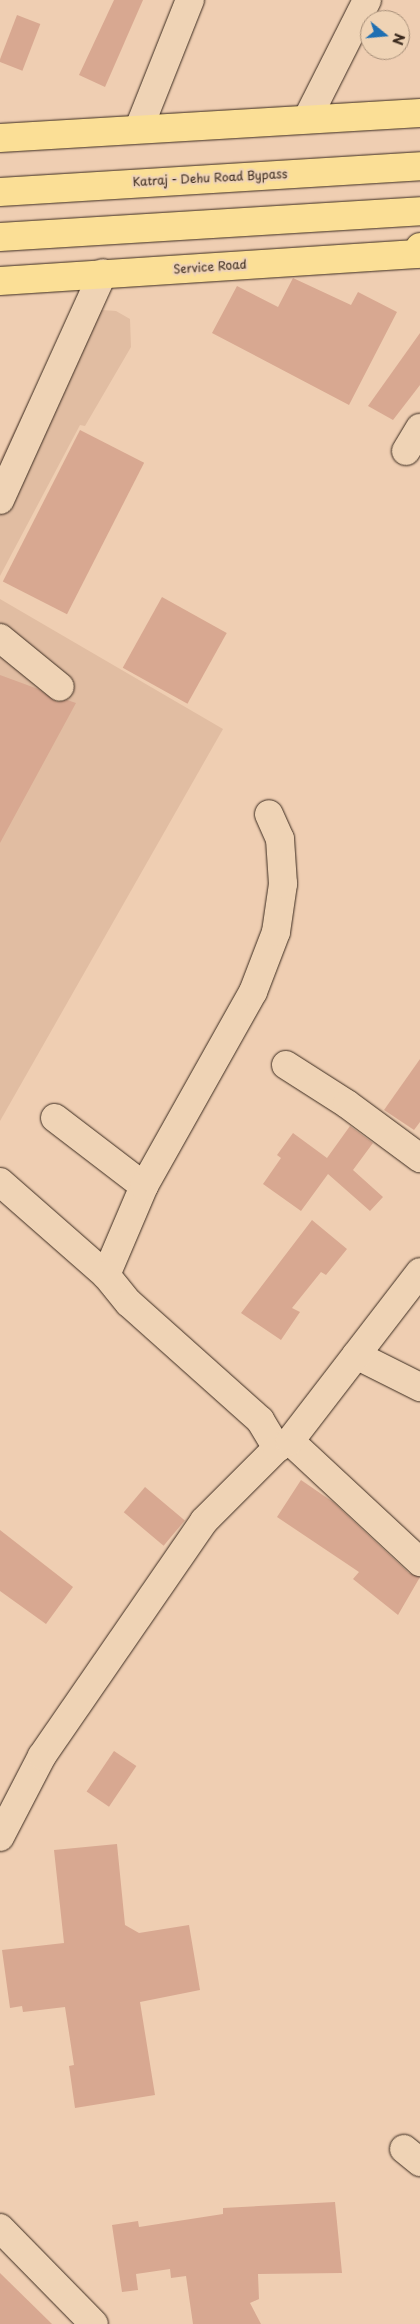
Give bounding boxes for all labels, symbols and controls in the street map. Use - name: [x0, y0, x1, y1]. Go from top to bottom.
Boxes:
- north arrow: [360, 10, 410, 60]
- text: N: [387, 31, 411, 48]
- street label: Katraj - Dehu Road Bypass: [132, 167, 288, 189]
- street label: Service Road: [173, 257, 247, 277]

